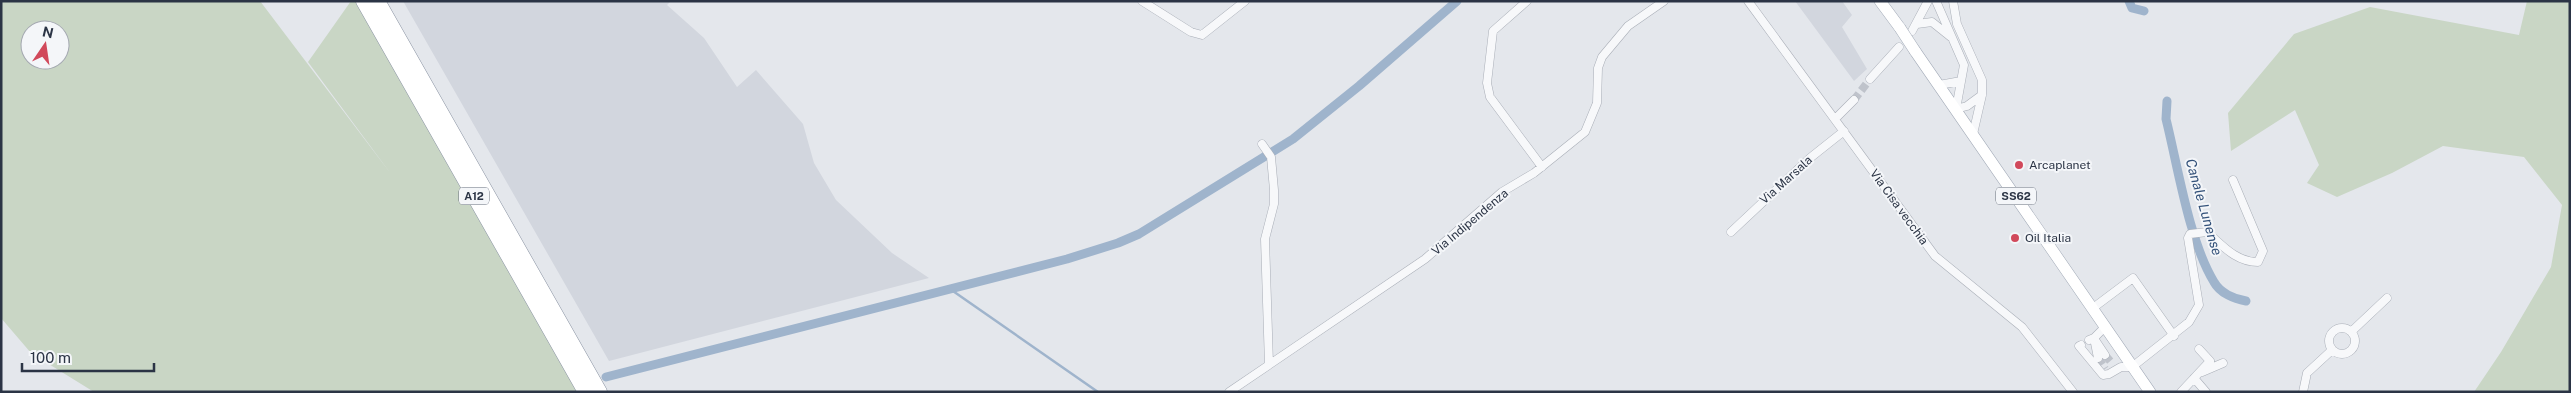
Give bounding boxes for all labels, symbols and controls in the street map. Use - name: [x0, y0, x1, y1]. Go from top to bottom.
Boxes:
- north arrow: [20, 20, 70, 70]
- text: N: [41, 23, 55, 41]
- street label: Via Marsala: [1757, 153, 1815, 207]
- water label: Canale Lunense: [2183, 157, 2226, 258]
- place label: Arcaplanet: [2029, 158, 2091, 172]
- marker: Arcaplanet: [2013, 159, 2025, 171]
- street label: Via Cisa vecchia: [1867, 167, 1931, 247]
- street label: Via Indipendenza: [1429, 186, 1511, 258]
- road number: A12: [459, 188, 489, 205]
- road number: SS62: [1996, 188, 2036, 205]
- place label: Oil Italia: [2025, 231, 2071, 245]
- marker: Oil Italia: [2009, 232, 2021, 244]
- scale bar: [22, 340, 155, 372]
- text: 100 m: [30, 349, 71, 366]

